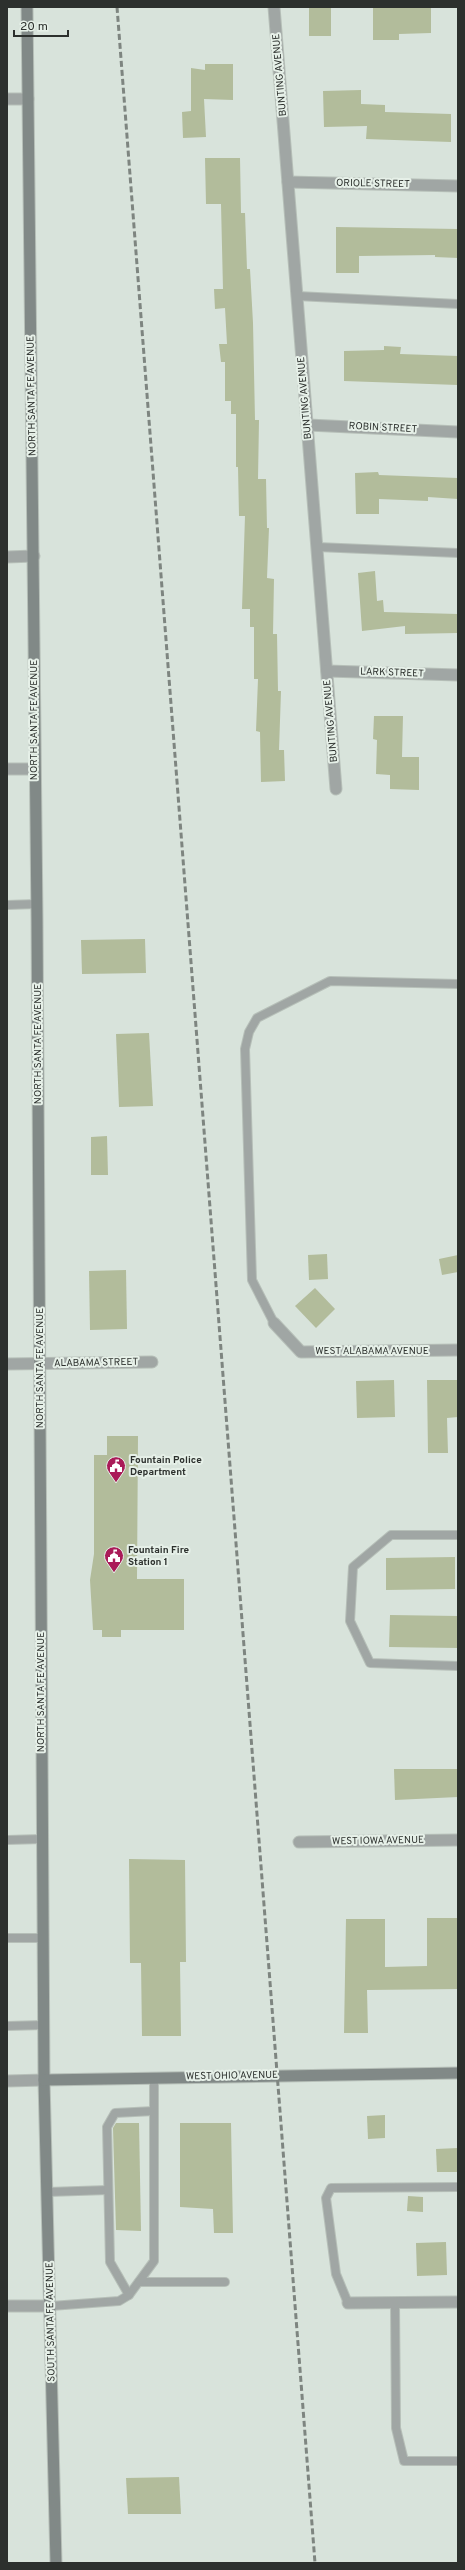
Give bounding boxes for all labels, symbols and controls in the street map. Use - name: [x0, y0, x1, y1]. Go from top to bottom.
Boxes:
- scale bar: [14, 12, 68, 38]
- text: 20 m: [20, 19, 48, 35]
- street label: BUNTING AVENUE: [270, 33, 290, 117]
- street label: ORIOLE STREET: [336, 177, 410, 191]
- street label: NORTH SANTA FE AVENUE: [24, 336, 40, 456]
- street label: BUNTING AVENUE: [295, 356, 315, 440]
- street label: ROBIN STREET: [348, 420, 418, 436]
- street label: NORTH SANTA FE AVENUE: [28, 660, 41, 780]
- street label: LARK STREET: [360, 665, 424, 681]
- street label: BUNTING AVENUE: [321, 679, 341, 763]
- street label: NORTH SANTA FE AVENUE: [32, 984, 45, 1104]
- street label: NORTH SANTA FE AVENUE: [34, 1308, 47, 1428]
- street label: WEST ALABAMA AVENUE: [315, 1345, 429, 1358]
- street label: ALABAMA STREET: [54, 1356, 138, 1370]
- place label: Fountain Police Department: [130, 1454, 202, 1479]
- public building icon: Fountain Police Department: [105, 1455, 127, 1483]
- place label: Fountain Fire Station 1: [128, 1544, 190, 1569]
- public building icon: Fountain Fire Station 1: [103, 1545, 125, 1573]
- street label: NORTH SANTA FE AVENUE: [35, 1632, 48, 1752]
- street label: WEST IOWA AVENUE: [332, 1834, 424, 1848]
- street label: WEST OHIO AVENUE: [186, 2069, 278, 2083]
- street label: SOUTH SANTA FE AVENUE: [43, 2262, 59, 2382]

